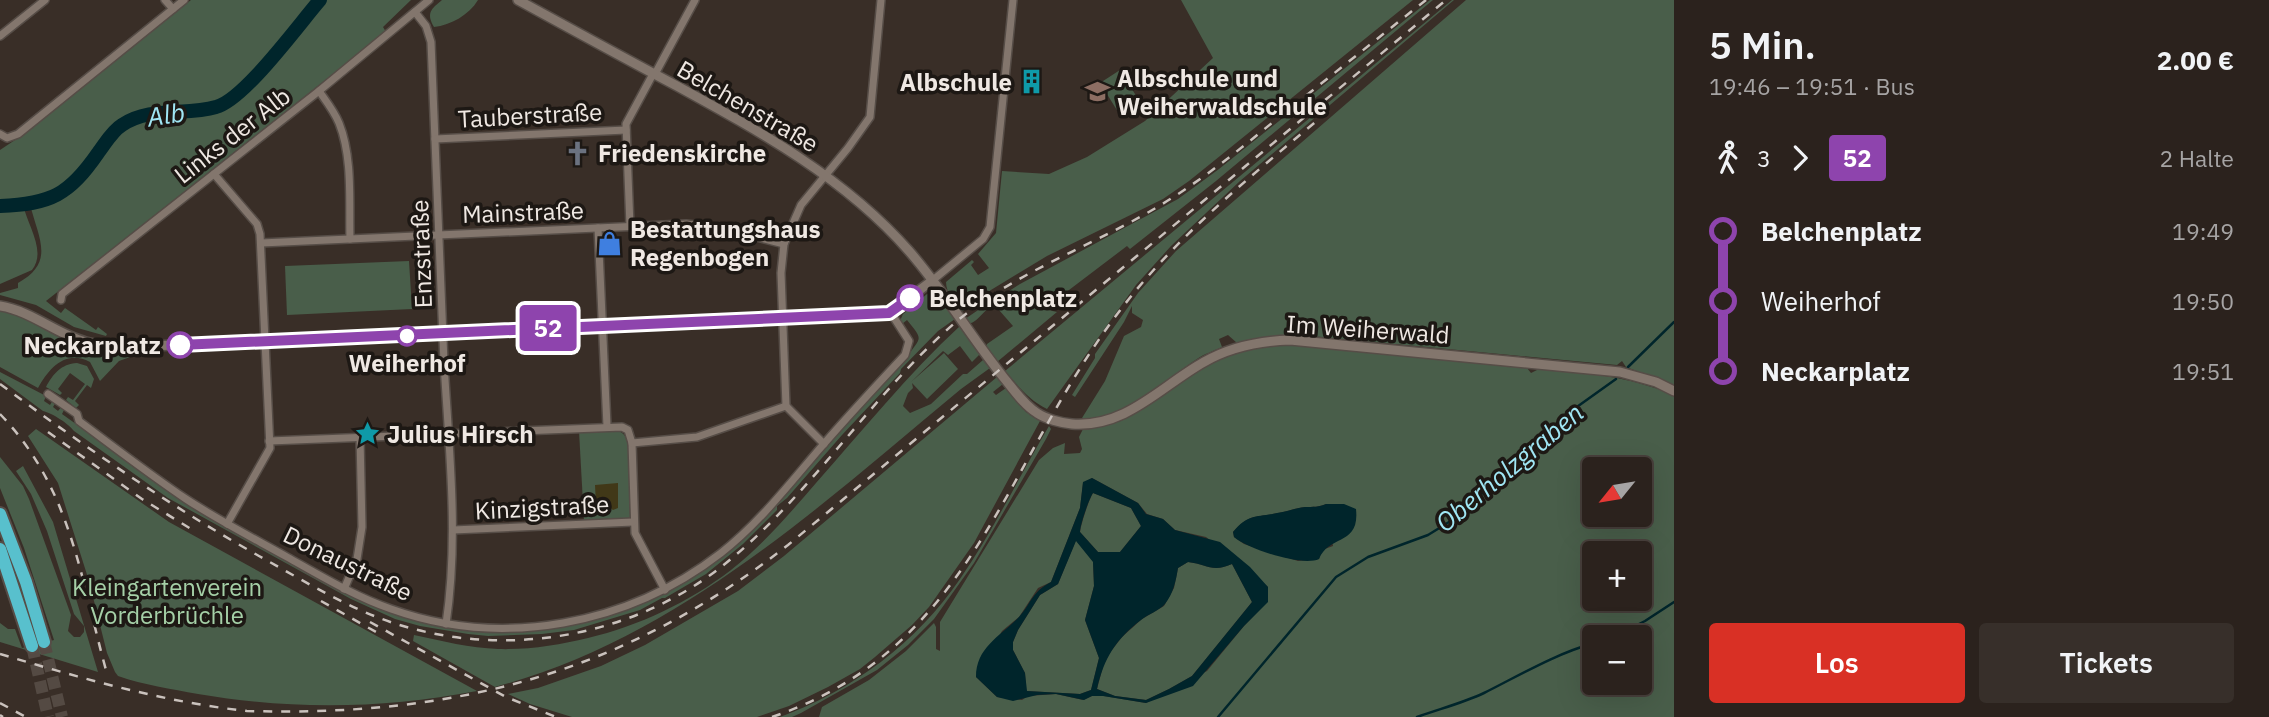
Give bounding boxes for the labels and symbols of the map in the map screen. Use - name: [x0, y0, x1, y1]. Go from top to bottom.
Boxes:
- street label: Belchenstraße: [672, 53, 824, 159]
- place label: Albschule und Weiherwaldschule: [1117, 62, 1327, 122]
- place label: Albschule: [900, 66, 1012, 98]
- building icon: Albschule: [1018, 68, 1046, 96]
- school or university icon: Albschule und Weiherwaldschule: [1083, 78, 1111, 106]
- street label: Links der Alb: [167, 80, 297, 190]
- water label: Alb: [144, 94, 187, 134]
- street label: Tauberstraße: [457, 95, 603, 135]
- place label: Friedenskirche: [598, 137, 766, 169]
- church icon: Friedenskirche: [564, 139, 592, 167]
- street label: Mainstraße: [462, 194, 584, 230]
- street label: Enzstraße: [403, 199, 439, 309]
- place label: Bestattungshaus Regenbogen: [630, 213, 821, 273]
- shop icon: Bestattungshaus Regenbogen: [596, 229, 624, 257]
- place label: Belchenplatz: [929, 282, 1077, 314]
- marker: Belchenplatz: [897, 285, 923, 311]
- line badge: 52: [516, 305, 580, 351]
- street label: Im Weiherwald: [1285, 307, 1451, 351]
- marker: Weiherhof: [397, 326, 417, 346]
- place label: Neckarplatz: [24, 329, 161, 361]
- marker: Neckarplatz: [167, 332, 193, 358]
- place label: Weiherhof: [349, 347, 466, 379]
- water label: Oberholzgraben: [1428, 395, 1590, 539]
- place label: Julius Hirsch: [387, 418, 534, 450]
- place icon: Julius Hirsch: [353, 420, 381, 448]
- north arrow: [1582, 457, 1652, 527]
- street label: Kinzigstraße: [474, 487, 610, 527]
- street label: Donaustraße: [278, 518, 418, 608]
- park label: Kleingartenverein Vorderbrüchle: [72, 571, 262, 631]

